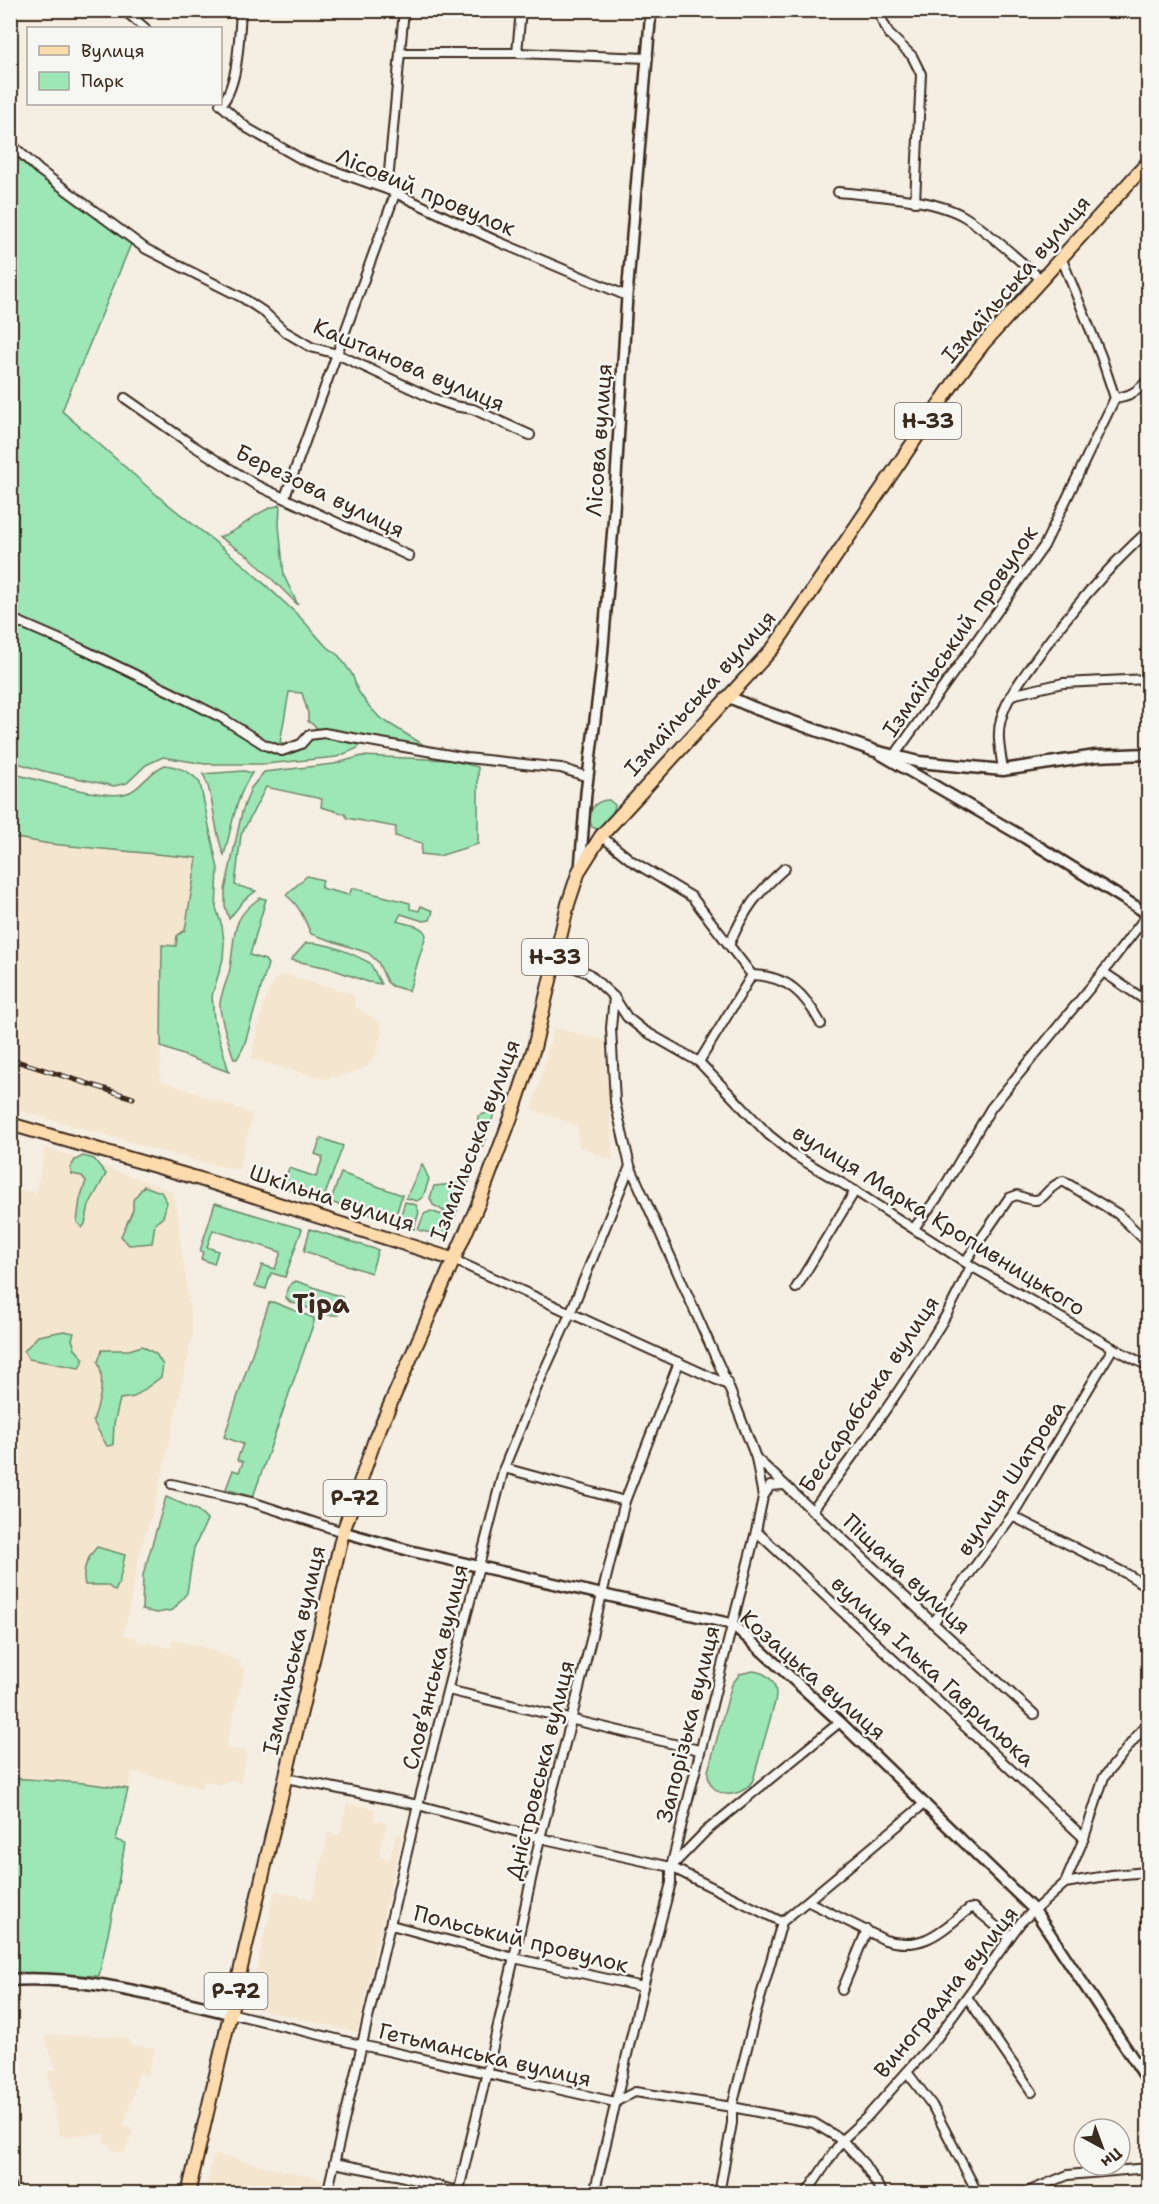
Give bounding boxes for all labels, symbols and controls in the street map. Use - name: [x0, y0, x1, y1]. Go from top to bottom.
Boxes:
- legend: [27, 27, 222, 105]
- text: Вулиця: [81, 39, 145, 63]
- text: Парк: [81, 69, 124, 93]
- street label: Лісовий провулок: [332, 141, 520, 243]
- street label: Ізмаїльська вулиця: [935, 189, 1097, 369]
- street label: Каштанова вулиця: [309, 311, 509, 419]
- street label: Лісова вулиця: [579, 362, 619, 518]
- road number: Н-33: [895, 403, 961, 439]
- street label: Березова вулиця: [231, 437, 409, 545]
- street label: Ізмаїльський провулок: [876, 519, 1044, 743]
- street label: Ізмаїльська вулиця: [618, 604, 782, 782]
- road number: Н-33: [522, 939, 588, 975]
- street label: Ізмаїльська вулиця: [423, 1035, 527, 1245]
- street label: вулиця Марка Кропивницького: [787, 1118, 1091, 1322]
- street label: Шкільна вулиця: [246, 1158, 418, 1238]
- district label: Тіра: [292, 1286, 350, 1321]
- street label: Бессарабська вулиця: [792, 1290, 946, 1498]
- street label: вулиця Шатрова: [950, 1394, 1072, 1561]
- road number: Р-72: [324, 1480, 386, 1516]
- street label: Піщана вулиця: [837, 1507, 977, 1641]
- street label: Ізмаїльська вулиця: [256, 1543, 332, 1757]
- street label: Словʼянська вулиця: [395, 1561, 475, 1773]
- street label: вулиця Ілька Гаврилюка: [825, 1569, 1041, 1773]
- street label: Козацька вулиця: [734, 1603, 892, 1747]
- street label: Запорізька вулиця: [649, 1622, 727, 1826]
- street label: Дністровська вулиця: [499, 1657, 581, 1883]
- street label: Польський провулок: [411, 1898, 632, 1980]
- street label: Виноградна вулиця: [867, 1900, 1025, 2084]
- road number: Р-72: [204, 1973, 268, 2009]
- street label: Гетьманська вулиця: [376, 2016, 594, 2094]
- north arrow: [1072, 2117, 1132, 2177]
- text: Пн: [1097, 2143, 1126, 2173]

